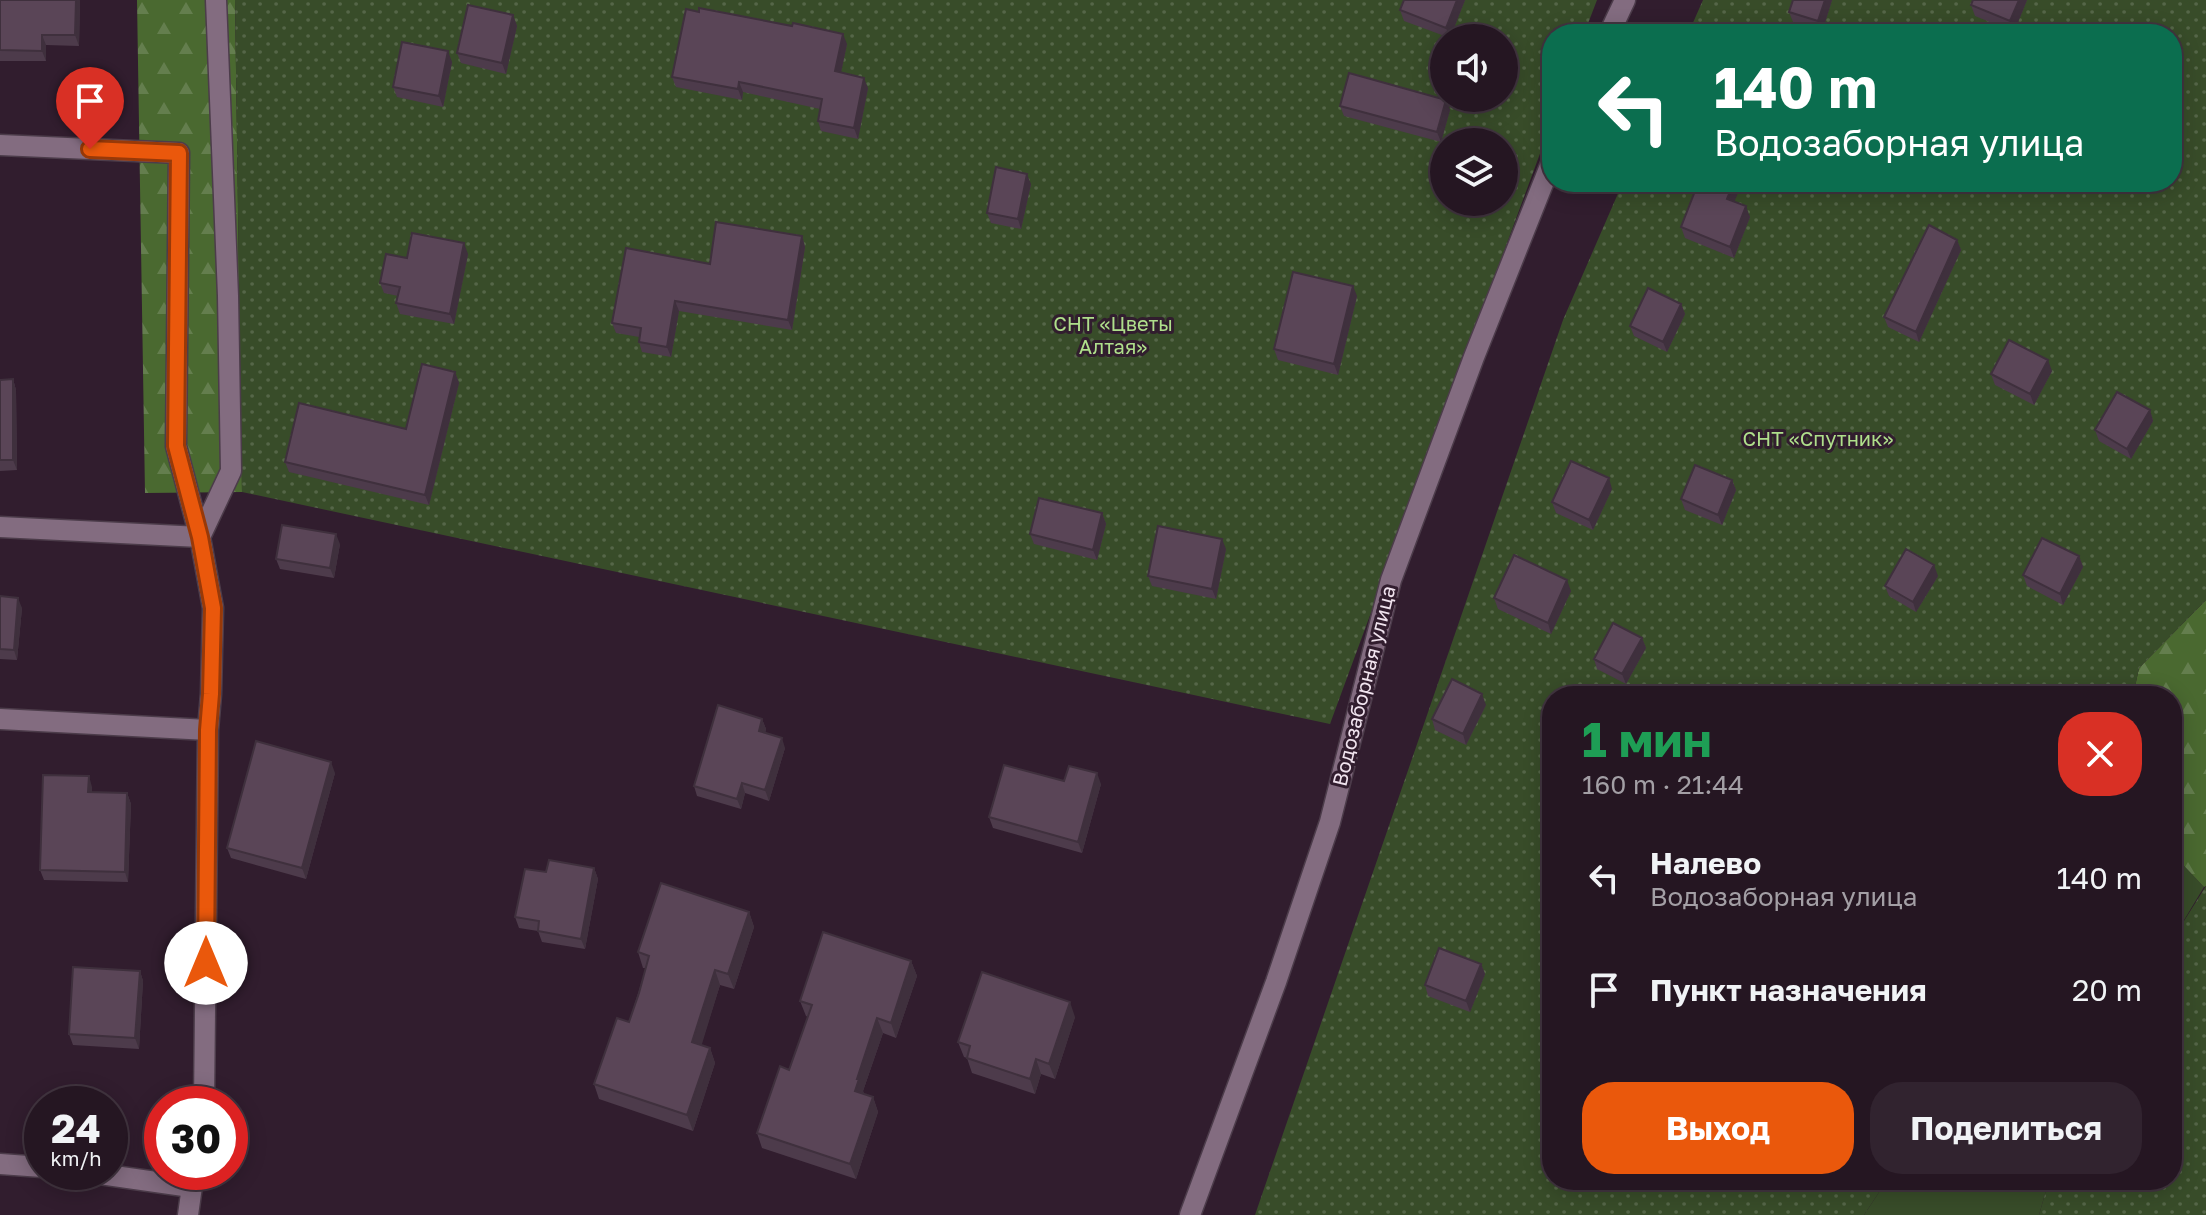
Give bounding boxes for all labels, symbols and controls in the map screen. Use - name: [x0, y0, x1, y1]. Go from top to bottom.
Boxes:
- map controls: [1430, 24, 1518, 216]
- button: sound: [1430, 24, 1518, 112]
- text: 140 m: [1714, 53, 1877, 120]
- icon: left: [1582, 56, 1686, 160]
- pin: [56, 67, 124, 149]
- icon: arrive: [68, 79, 112, 123]
- text: Водозаборная улица: [1714, 121, 2084, 164]
- button: layers: [1430, 128, 1518, 216]
- park label: СНТ «Цветы Алтая»: [1053, 311, 1173, 358]
- park label: СНТ «Спутник»: [1742, 426, 1894, 450]
- street label: Водозаборная улица: [1326, 583, 1400, 789]
- text: 1 мин: [1582, 710, 1712, 768]
- button: close: [2058, 712, 2142, 796]
- text: 160 m · 21:44: [1582, 769, 1744, 800]
- text: Налево: [1650, 845, 1761, 881]
- icon: left: [1582, 856, 1626, 900]
- text: 140 m: [2057, 860, 2142, 896]
- text: Водозаборная улица: [1650, 881, 1918, 912]
- position arrow: [164, 921, 248, 1005]
- icon: arrive: [1582, 968, 1626, 1012]
- text: Пункт назначения: [1650, 972, 1927, 1008]
- text: 20 m: [2072, 972, 2142, 1008]
- button: Выход: [1582, 1082, 1854, 1174]
- button: Поделиться: [1870, 1082, 2142, 1174]
- speed limit sign: 30: [144, 1086, 248, 1190]
- text: 24: [51, 1104, 101, 1152]
- text: km/h: [51, 1146, 101, 1170]

